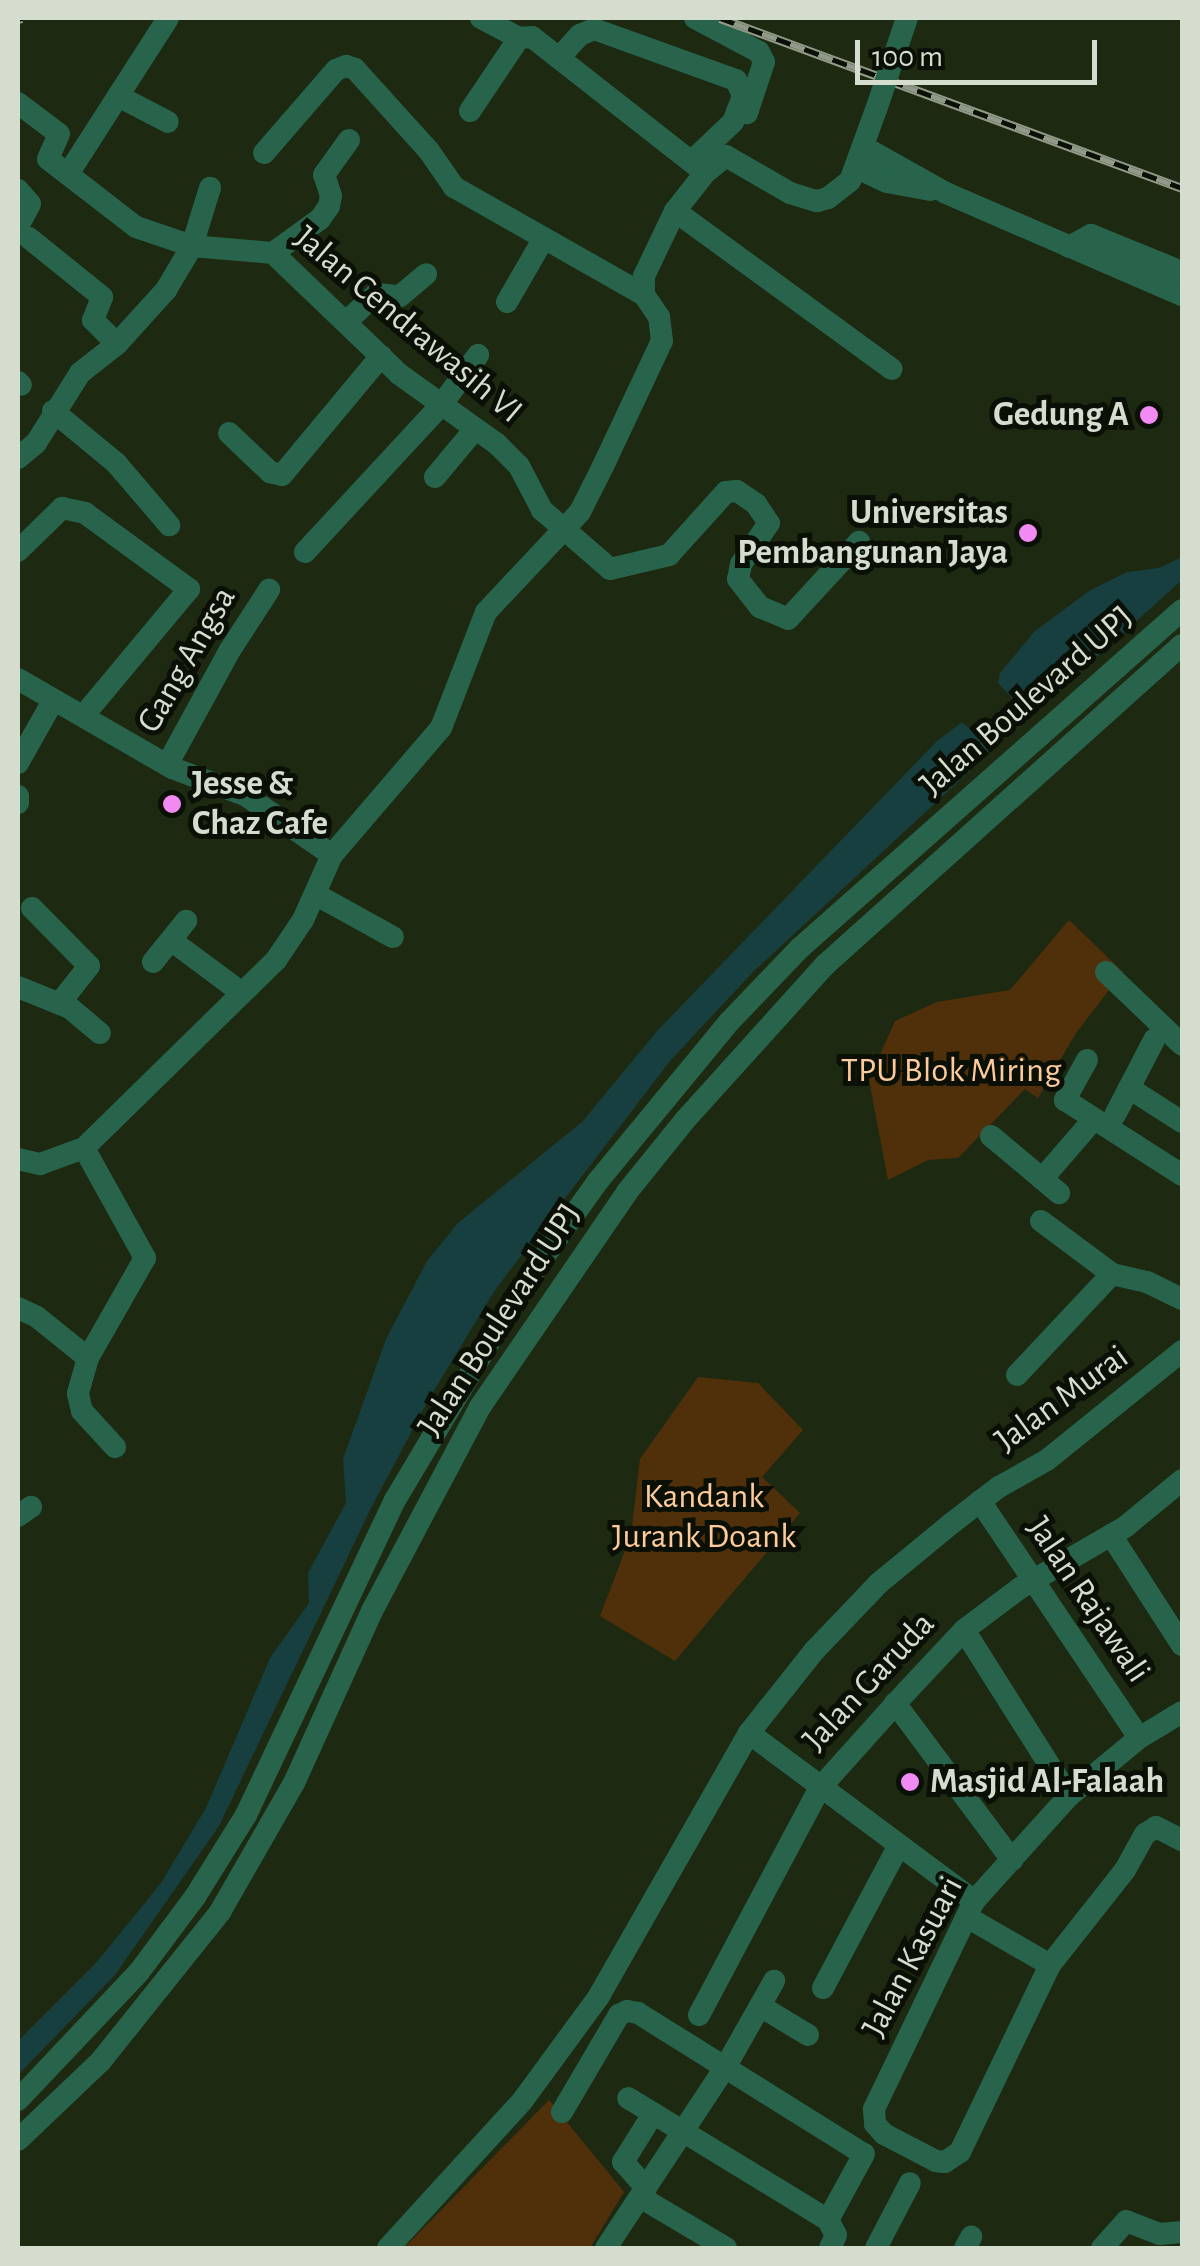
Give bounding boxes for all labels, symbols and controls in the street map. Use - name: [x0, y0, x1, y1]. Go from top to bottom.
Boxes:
- scale bar: [860, 20, 1102, 82]
- text: 100 m: [872, 42, 943, 72]
- street label: Jalan Cendrawasih VI: [285, 217, 531, 433]
- place label: Gedung A: [993, 394, 1129, 436]
- marker: Gedung A: [1138, 404, 1160, 426]
- place label: Universitas Pembangunan Jaya: [737, 492, 1008, 574]
- marker: Universitas Pembangunan Jaya: [1017, 522, 1039, 544]
- street label: Gang Angsa: [128, 580, 246, 740]
- street label: Jalan Boulevard UPJ: [912, 597, 1142, 805]
- place label: Jesse & Chaz Cafe: [192, 763, 328, 845]
- marker: Jesse & Chaz Cafe: [161, 793, 183, 815]
- park label: TPU Blok Miring: [841, 1050, 1061, 1092]
- street label: Jalan Boulevard UPJ: [409, 1196, 591, 1444]
- street label: Jalan Murai: [987, 1337, 1137, 1461]
- park label: Kandank Jurank Doank: [612, 1476, 796, 1558]
- street label: Jalan Rajawali: [1017, 1509, 1159, 1691]
- street label: Jalan Garuda: [794, 1604, 944, 1760]
- place label: Masjid Al-Falaah: [930, 1761, 1164, 1803]
- marker: Masjid Al-Falaah: [899, 1771, 921, 1793]
- street label: Jalan Kasuari: [853, 1869, 973, 2045]

